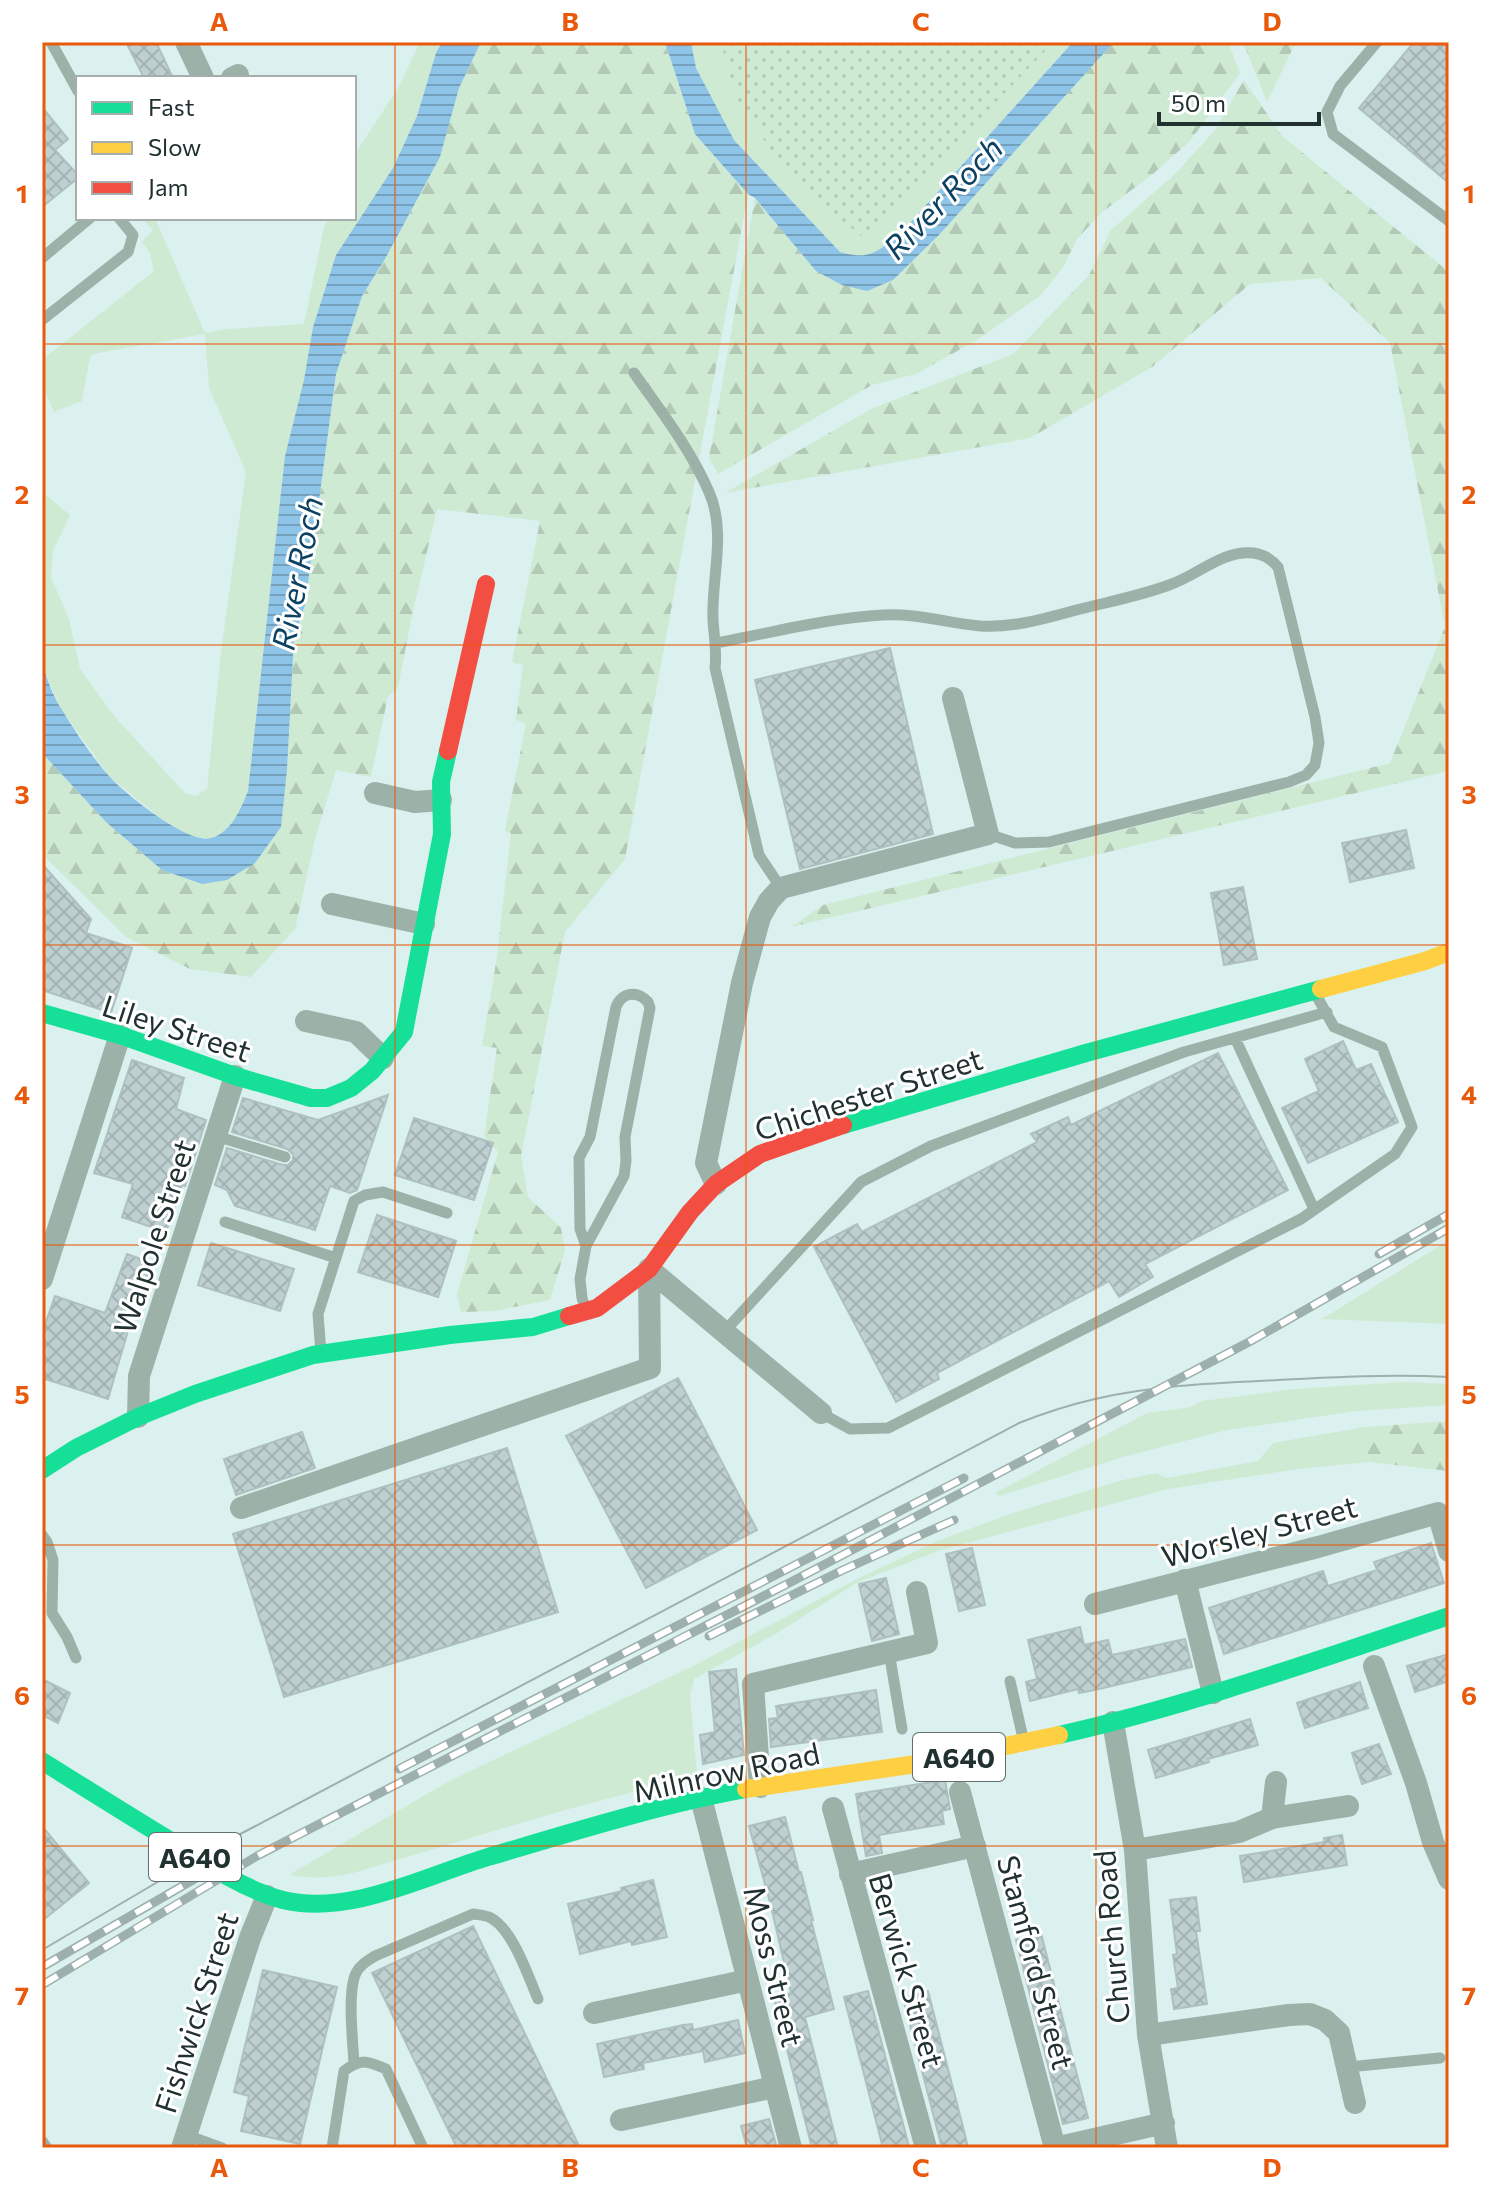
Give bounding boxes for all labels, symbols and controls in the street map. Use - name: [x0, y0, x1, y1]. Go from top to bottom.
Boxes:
- text: A: [210, 5, 229, 36]
- text: B: [561, 5, 579, 36]
- text: C: [912, 5, 930, 36]
- text: D: [1262, 5, 1282, 36]
- legend: [76, 76, 356, 220]
- scale bar: [1159, 76, 1319, 126]
- text: 50 m: [1171, 88, 1226, 117]
- text: Fast: [148, 92, 195, 121]
- water label: River Roch: [874, 127, 1010, 267]
- text: Slow: [148, 132, 201, 161]
- text: Jam: [148, 172, 188, 201]
- text: 1: [16, 177, 28, 208]
- text: 1: [1463, 177, 1475, 208]
- text: 2: [15, 478, 29, 509]
- text: 2: [1462, 478, 1476, 509]
- water label: River Roch: [262, 493, 330, 653]
- text: 3: [14, 778, 30, 809]
- text: 3: [1461, 778, 1477, 809]
- street label: Liley Street: [98, 986, 256, 1068]
- street label: Chichester Street: [749, 1039, 987, 1147]
- text: 4: [14, 1078, 30, 1109]
- text: 4: [1461, 1078, 1477, 1109]
- street label: Walpole Street: [104, 1134, 202, 1338]
- text: 5: [14, 1378, 30, 1409]
- text: 5: [1461, 1378, 1477, 1409]
- street label: Worsley Street: [1157, 1486, 1361, 1574]
- text: 6: [14, 1679, 30, 1710]
- text: 6: [1461, 1679, 1477, 1710]
- street label: Milnrow Road: [629, 1733, 823, 1809]
- road number: A640: [913, 1733, 1005, 1781]
- road number: A640: [149, 1833, 241, 1881]
- street label: Church Road: [1084, 1849, 1136, 2025]
- street label: Stamford Street: [991, 1851, 1083, 2073]
- street label: Berwick Street: [863, 1869, 953, 2071]
- street label: Moss Street: [737, 1882, 813, 2050]
- street label: Fishwick Street: [145, 1907, 245, 2117]
- text: 7: [15, 1979, 29, 2010]
- text: 7: [1462, 1979, 1476, 2010]
- text: A: [210, 2151, 229, 2182]
- text: B: [561, 2151, 579, 2182]
- text: C: [912, 2151, 930, 2182]
- text: D: [1262, 2151, 1282, 2182]

